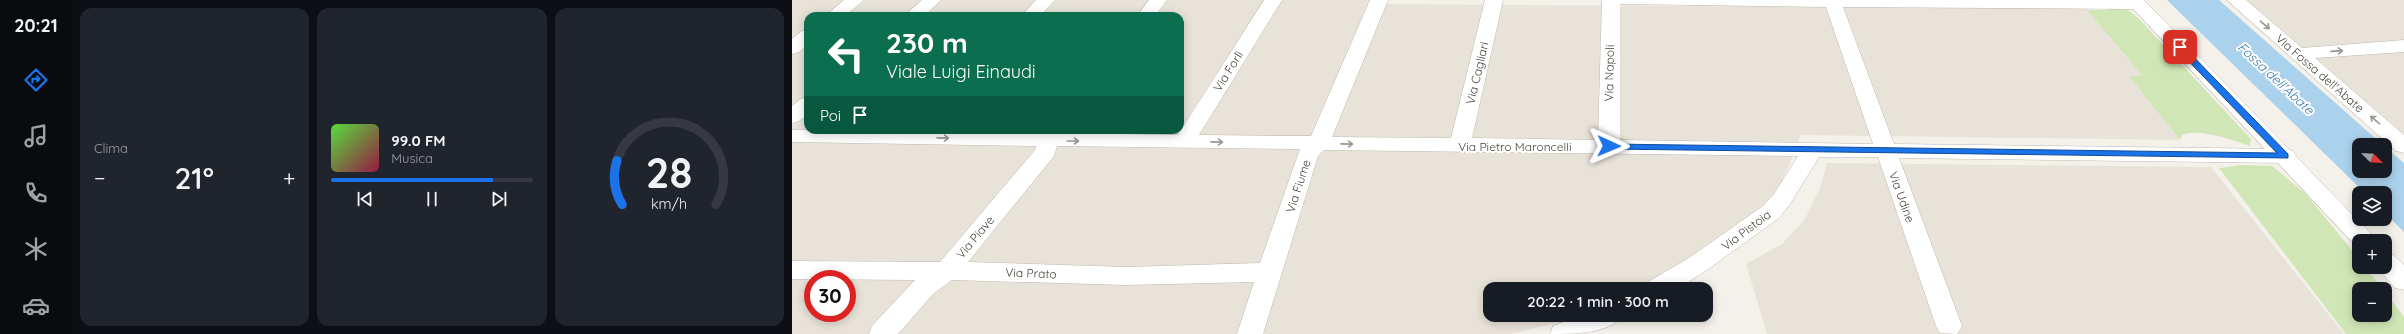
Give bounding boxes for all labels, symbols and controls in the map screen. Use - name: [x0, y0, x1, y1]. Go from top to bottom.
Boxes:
- text: 20:21: [14, 14, 58, 37]
- one-way arrow: [2260, 21, 2271, 30]
- text: 230 m: [886, 25, 968, 60]
- icon: left: [820, 28, 872, 80]
- pin: [2163, 30, 2197, 64]
- street label: Via Fossa dell'Abate: [2273, 31, 2367, 115]
- icon: arrive: [2169, 36, 2191, 58]
- water label: Fossa dell'Abate: [2235, 39, 2317, 117]
- street label: Via Cagliari: [1463, 40, 1491, 106]
- street label: Via Napoli: [1601, 44, 1617, 102]
- one-way arrow: [2330, 47, 2343, 54]
- street label: Via Forlì: [1210, 48, 1246, 94]
- text: Viale Luigi Einaudi: [886, 60, 1036, 83]
- icon: directions: [22, 66, 50, 94]
- icon: arrive: [849, 104, 871, 126]
- text: Poi: [820, 106, 841, 125]
- one-way arrow: [2369, 116, 2380, 125]
- icon: music: [22, 122, 50, 150]
- position arrow: [1588, 125, 1630, 167]
- text: 99.0 FM: [391, 131, 446, 150]
- one-way arrow: [936, 134, 949, 142]
- one-way arrow: [1066, 137, 1079, 145]
- one-way arrow: [1210, 138, 1223, 146]
- north arrow: [2352, 138, 2392, 178]
- map controls: [2352, 138, 2392, 322]
- street label: Via Pietro Maroncelli: [1458, 139, 1572, 154]
- text: Clima: [94, 140, 128, 156]
- one-way arrow: [1340, 140, 1353, 148]
- text: 28: [646, 146, 693, 198]
- text: Musica: [391, 150, 433, 166]
- street label: Via Fiume: [1282, 157, 1314, 214]
- text: 21°: [174, 159, 214, 197]
- text: −: [94, 164, 105, 192]
- text: +: [283, 164, 295, 192]
- street label: Via Udine: [1886, 169, 1918, 225]
- icon: phone: [22, 179, 50, 207]
- button: layers: [2352, 186, 2392, 226]
- icon: previous: [354, 188, 376, 210]
- icon: pause: [421, 188, 443, 210]
- icon: next: [488, 188, 510, 210]
- text: km/h: [651, 195, 687, 213]
- street label: Via Pistoia: [1719, 207, 1773, 253]
- street label: Via Piave: [953, 212, 997, 261]
- button: +: [2352, 234, 2392, 274]
- icon: climate: [22, 235, 50, 263]
- street label: Via Prato: [1005, 265, 1057, 281]
- speed limit sign: 30: [804, 270, 856, 322]
- button: −: [2352, 282, 2392, 322]
- icon: car: [22, 292, 50, 320]
- text: 20:22 · 1 min · 300 m: [1527, 292, 1669, 311]

